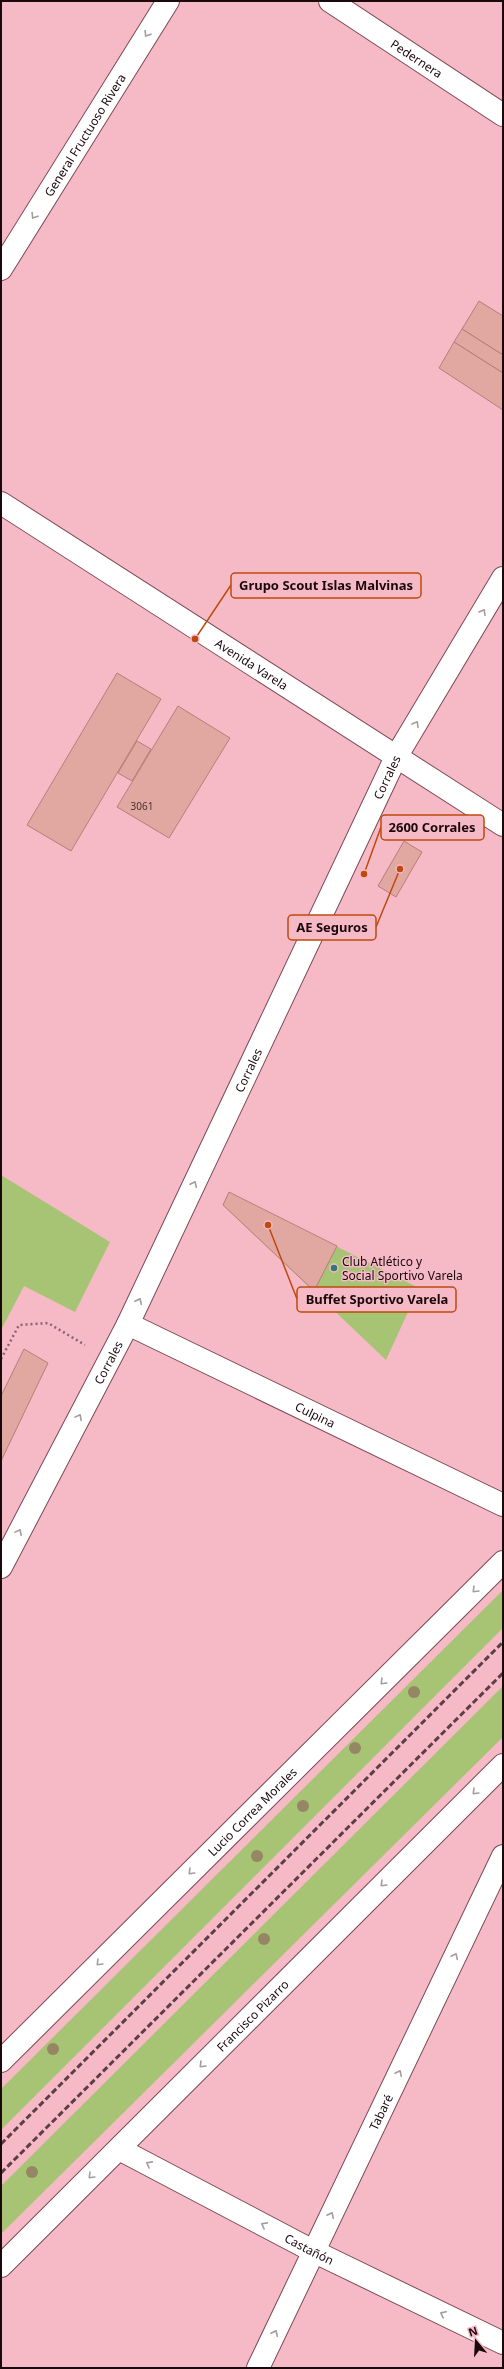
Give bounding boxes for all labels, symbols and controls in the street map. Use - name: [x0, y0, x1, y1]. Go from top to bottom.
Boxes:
- one-way arrow: [145, 30, 152, 37]
- street label: Pedernera: [388, 35, 446, 82]
- street label: General Fructuoso Rivera: [40, 70, 129, 200]
- one-way arrow: [32, 212, 39, 219]
- callout: Grupo Scout Islas Malvinas: [231, 573, 421, 598]
- text: Grupo Scout Islas Malvinas: [239, 576, 413, 594]
- one-way arrow: [478, 609, 485, 616]
- street label: Avenida Varela: [212, 634, 292, 694]
- one-way arrow: [412, 721, 419, 728]
- street label: Corrales: [369, 752, 404, 802]
- house number: 3061: [131, 799, 153, 813]
- callout: 2600 Corrales: [381, 815, 484, 840]
- text: 2600 Corrales: [389, 818, 475, 836]
- callout: AE Seguros: [288, 915, 376, 940]
- text: AE Seguros: [296, 918, 368, 936]
- street label: Corrales: [230, 1045, 266, 1095]
- one-way arrow: [189, 1180, 197, 1188]
- place label: Club Atlético y Social Sportivo Varela: [342, 1253, 463, 1284]
- marker: Club Atlético y Social Sportivo Varela: [329, 1263, 339, 1273]
- callout: Buffet Sportivo Varela: [297, 1287, 456, 1312]
- text: Buffet Sportivo Varela: [306, 1290, 448, 1308]
- one-way arrow: [134, 1298, 142, 1306]
- street label: Corrales: [90, 1337, 127, 1387]
- street label: Culpina: [292, 1397, 338, 1431]
- one-way arrow: [75, 1414, 82, 1421]
- one-way arrow: [14, 1529, 22, 1536]
- one-way arrow: [472, 1585, 480, 1593]
- one-way arrow: [380, 1677, 388, 1684]
- street label: Lucio Correa Morales: [204, 1763, 301, 1860]
- one-way arrow: [472, 1787, 480, 1795]
- one-way arrow: [188, 1867, 196, 1875]
- one-way arrow: [380, 1879, 388, 1887]
- one-way arrow: [450, 1952, 458, 1960]
- one-way arrow: [96, 1958, 104, 1966]
- street label: Francisco Pizarro: [212, 1975, 292, 2055]
- one-way arrow: [199, 2060, 207, 2068]
- one-way arrow: [394, 2069, 402, 2077]
- street label: Tabaré: [365, 2091, 397, 2133]
- one-way arrow: [145, 2162, 153, 2169]
- one-way arrow: [88, 2171, 96, 2179]
- one-way arrow: [326, 2212, 334, 2220]
- one-way arrow: [260, 2222, 268, 2230]
- street label: Castañón: [282, 2229, 337, 2268]
- one-way arrow: [439, 2311, 447, 2319]
- north arrow: [456, 2321, 496, 2361]
- text: N: [466, 2322, 479, 2340]
- one-way arrow: [270, 2329, 278, 2337]

